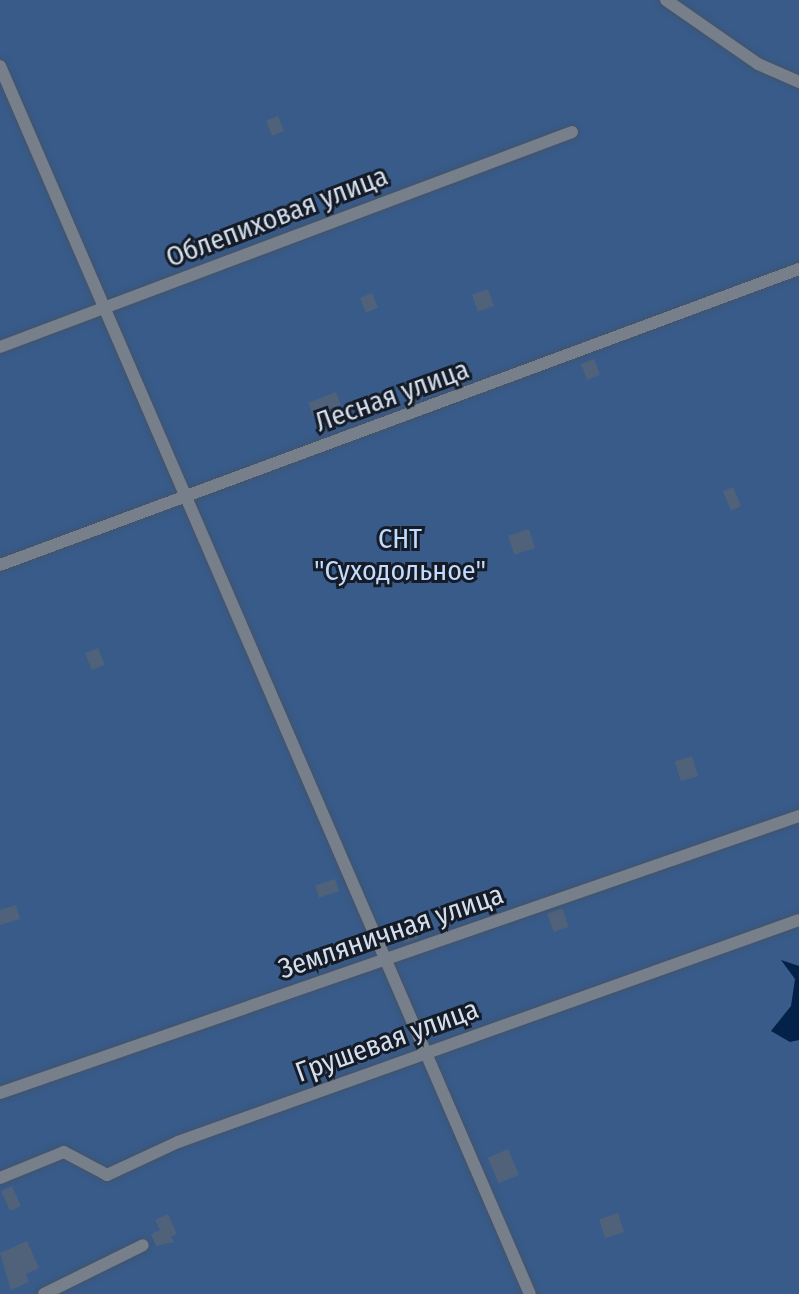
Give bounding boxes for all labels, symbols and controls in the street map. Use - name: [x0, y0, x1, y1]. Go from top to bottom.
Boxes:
- street label: Облепиховая улица: [161, 159, 393, 275]
- street label: Лесная улица: [310, 353, 474, 439]
- park label: СНТ "Суходольное": [314, 522, 486, 588]
- street label: Земляничная улица: [274, 878, 508, 986]
- street label: Грушевая улица: [291, 992, 483, 1090]

